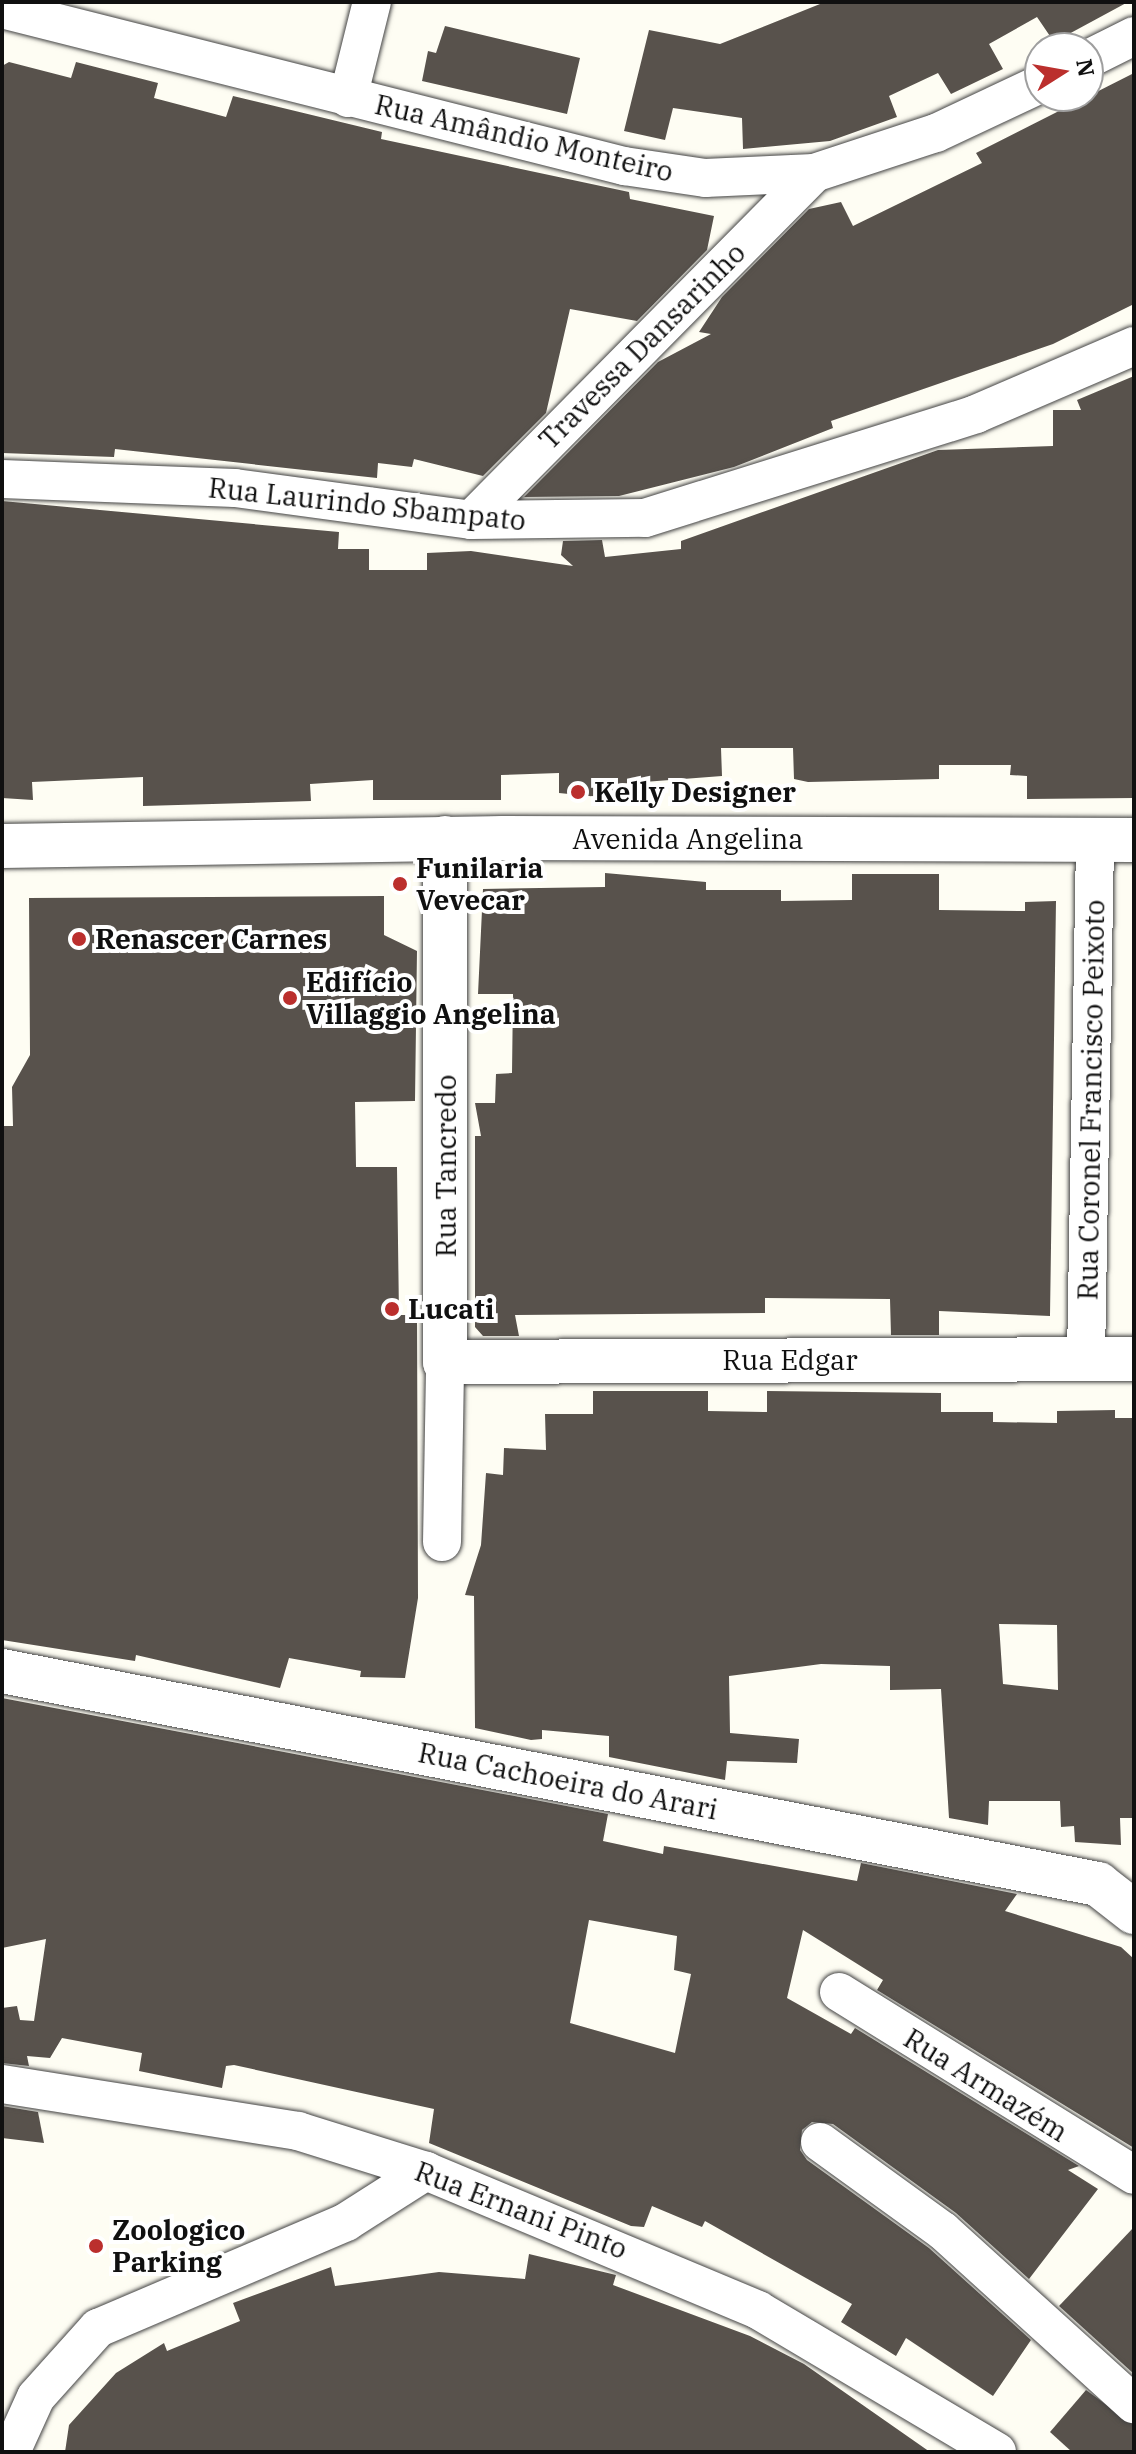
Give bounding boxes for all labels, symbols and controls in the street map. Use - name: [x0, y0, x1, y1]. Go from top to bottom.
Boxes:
- north arrow: [1024, 32, 1104, 112]
- text: N: [1070, 56, 1102, 79]
- street label: Rua Amândio Monteiro: [372, 87, 676, 189]
- street label: Travessa Dansarinho: [532, 236, 752, 456]
- street label: Rua Laurindo Sbampato: [207, 471, 527, 537]
- place label: Kelly Designer: [594, 775, 796, 809]
- marker: Kelly Designer: [569, 783, 587, 801]
- street label: Avenida Angelina: [572, 822, 804, 856]
- place label: Funilaria Vevecar: [416, 851, 544, 917]
- marker: Funilaria Vevecar: [391, 875, 409, 893]
- street label: Rua Coronel Francisco Peixoto: [1071, 899, 1111, 1301]
- place label: Renascer Carnes: [95, 922, 327, 956]
- marker: Renascer Carnes: [70, 930, 88, 948]
- place label: Edifício Villaggio Angelina: [306, 965, 556, 1031]
- marker: Edifício Villaggio Angelina: [281, 989, 299, 1007]
- street label: Rua Tancredo: [429, 1074, 463, 1258]
- place label: Lucati: [408, 1292, 494, 1326]
- marker: Lucati: [383, 1300, 401, 1318]
- street label: Rua Edgar: [722, 1343, 858, 1377]
- street label: Rua Cachoeira do Arari: [415, 1735, 721, 1827]
- street label: Rua Armazém: [898, 2021, 1074, 2149]
- street label: Rua Ernani Pinto: [410, 2154, 632, 2266]
- place label: Zoologico Parking: [112, 2213, 245, 2279]
- marker: Zoologico Parking: [87, 2237, 105, 2255]

